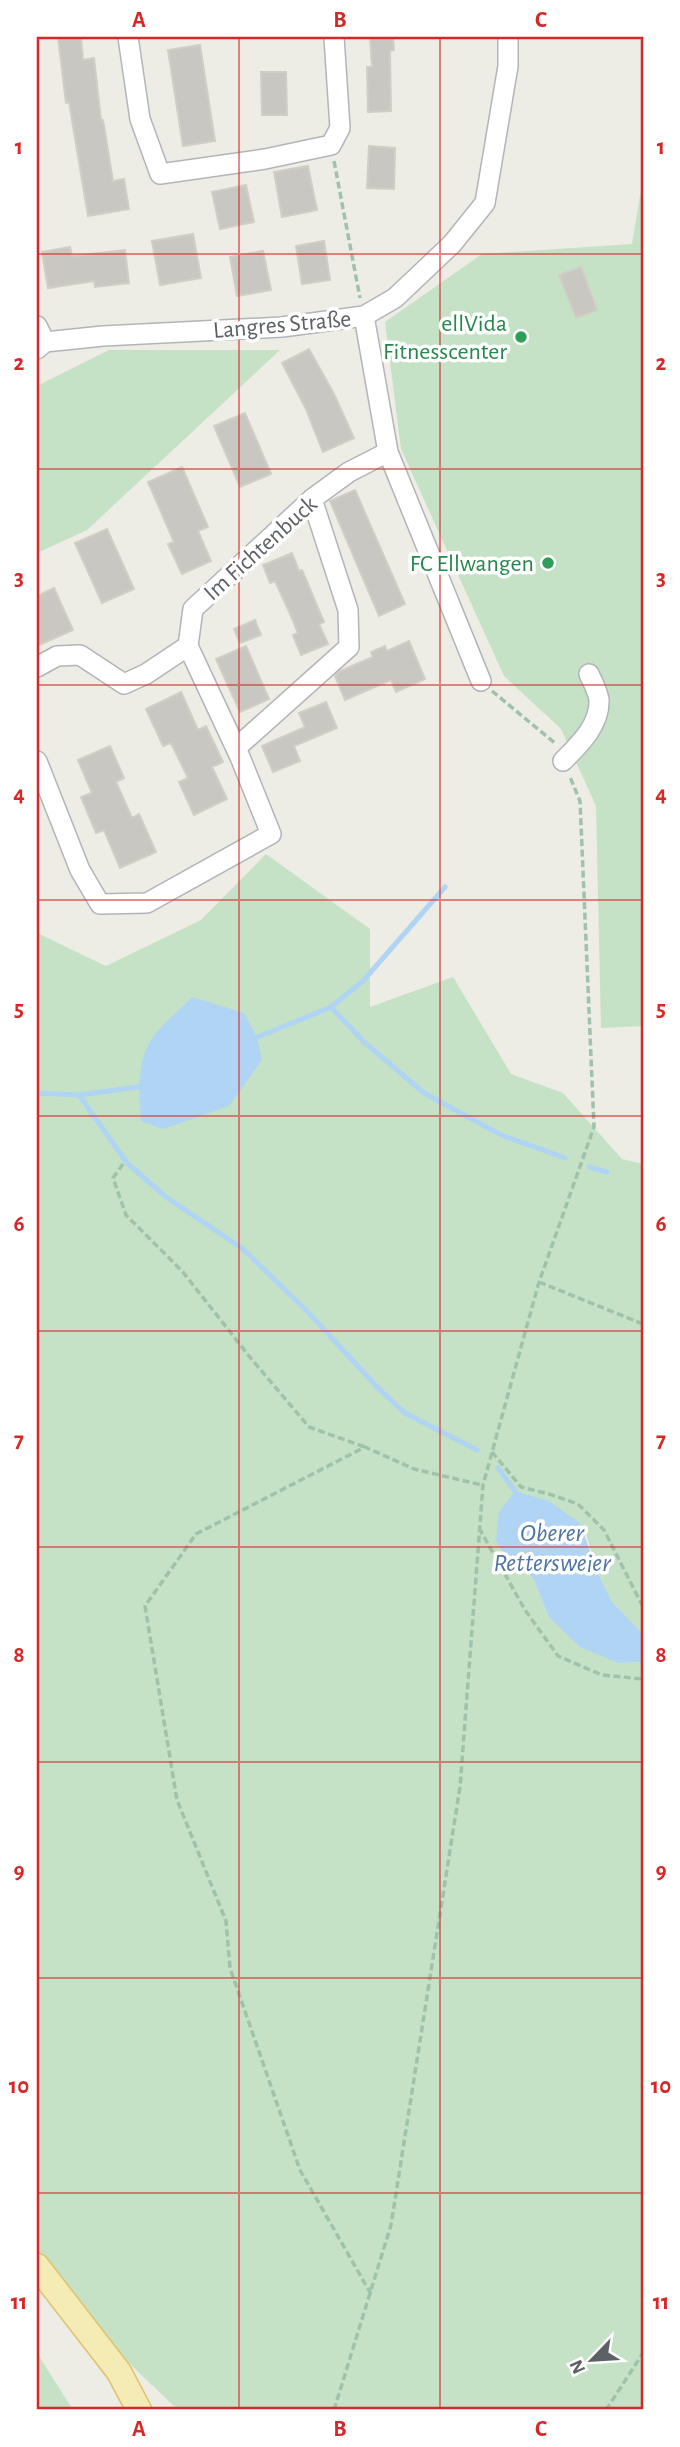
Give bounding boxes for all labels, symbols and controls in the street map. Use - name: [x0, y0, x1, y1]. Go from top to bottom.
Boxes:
- text: A: [132, 9, 146, 32]
- text: B: [333, 9, 347, 32]
- text: C: [535, 9, 547, 32]
- text: 1: [15, 136, 23, 159]
- text: 1: [657, 136, 665, 159]
- street label: Langres Straße: [212, 307, 352, 343]
- place label: ellVida Fitnesscenter: [383, 312, 507, 364]
- marker: ellVida Fitnesscenter: [513, 329, 529, 345]
- text: 2: [14, 352, 25, 375]
- text: 2: [656, 352, 667, 375]
- street label: Im Fichtenbuck: [200, 492, 322, 605]
- place label: FC Ellwangen: [410, 552, 534, 576]
- marker: FC Ellwangen: [540, 555, 556, 571]
- text: 3: [14, 567, 24, 590]
- text: 3: [656, 567, 666, 590]
- text: 4: [13, 783, 25, 806]
- text: 4: [655, 783, 667, 806]
- text: 5: [14, 998, 24, 1021]
- text: 5: [656, 998, 666, 1021]
- text: 6: [13, 1213, 25, 1236]
- text: 6: [655, 1213, 667, 1236]
- text: 7: [14, 1429, 24, 1452]
- text: 7: [656, 1429, 666, 1452]
- water label: Oberer Rettersweier: [493, 1520, 612, 1576]
- text: 8: [13, 1644, 25, 1667]
- text: 8: [655, 1644, 667, 1667]
- text: 9: [13, 1860, 25, 1883]
- text: 9: [655, 1860, 667, 1883]
- text: 10: [9, 2075, 29, 2098]
- text: 10: [651, 2075, 671, 2098]
- text: 11: [11, 2291, 27, 2314]
- text: 11: [653, 2291, 669, 2314]
- north arrow: [558, 2324, 628, 2394]
- text: N: [567, 2357, 589, 2377]
- text: A: [132, 2418, 146, 2441]
- text: B: [333, 2418, 347, 2441]
- text: C: [535, 2418, 547, 2441]

